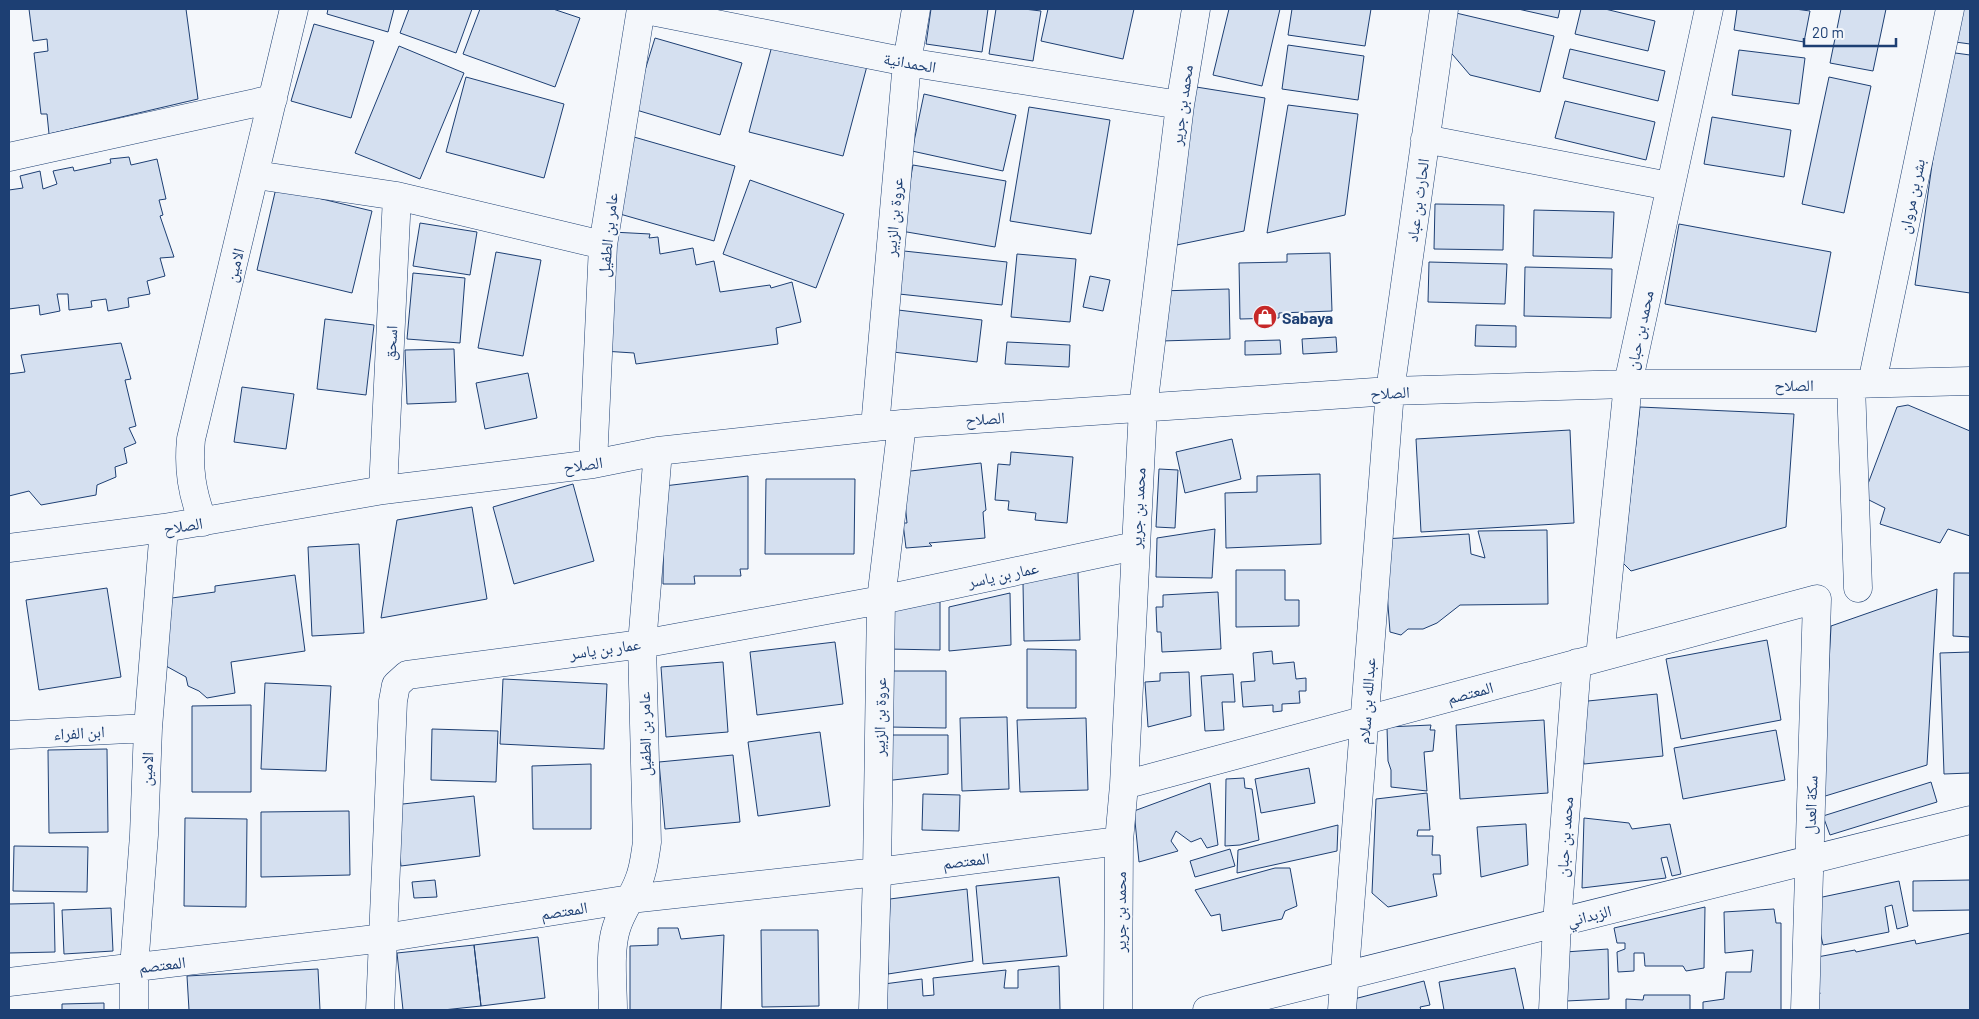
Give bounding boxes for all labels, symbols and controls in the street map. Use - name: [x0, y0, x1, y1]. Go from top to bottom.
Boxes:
- scale bar: [1804, 15, 1896, 47]
- text: 20 m: [1812, 23, 1844, 41]
- street label: الحمدانية: [882, 48, 938, 76]
- street label: محمد بن جرير: [1166, 64, 1198, 148]
- street label: الحارث بن عباد: [1402, 157, 1434, 243]
- street label: بشر بن مروان: [1894, 157, 1930, 236]
- street label: عروة بن الزبير: [880, 177, 908, 258]
- street label: عامر بن الطفيل: [593, 192, 623, 278]
- street label: الامين: [221, 246, 249, 285]
- street label: محمد بن حبان: [1621, 289, 1659, 372]
- shop icon: Sabaya: [1252, 304, 1278, 330]
- place label: Sabaya: [1282, 308, 1333, 327]
- street label: اسحق: [380, 325, 402, 361]
- street label: الصلاح: [1774, 375, 1814, 396]
- street label: الصلاح: [1370, 381, 1410, 405]
- street label: الصلاح: [965, 407, 1006, 431]
- street label: الصلاح: [562, 452, 604, 478]
- street label: محمد بن جرير: [1125, 467, 1151, 550]
- street label: الصلاح: [162, 513, 204, 539]
- street label: عمار بن ياسر: [965, 557, 1040, 593]
- street label: عمار بن ياسر: [567, 634, 642, 665]
- street label: عبدالله بن سلام: [1353, 657, 1381, 745]
- street label: عروة بن الزبير: [869, 677, 891, 758]
- street label: المعتصم: [1445, 677, 1496, 709]
- street label: عامر بن الطفيل: [634, 691, 656, 777]
- street label: ابن الفراء: [53, 721, 105, 745]
- street label: الامين: [136, 751, 158, 787]
- street label: سكة العدل: [1799, 775, 1823, 835]
- street label: محمد بن حبان: [1552, 796, 1578, 878]
- street label: المعتصم: [941, 848, 991, 874]
- street label: محمد بن جرير: [1110, 872, 1131, 953]
- street label: المعتصم: [539, 897, 589, 925]
- street label: الزبداني: [1565, 900, 1614, 934]
- street label: المعتصم: [137, 952, 187, 978]

